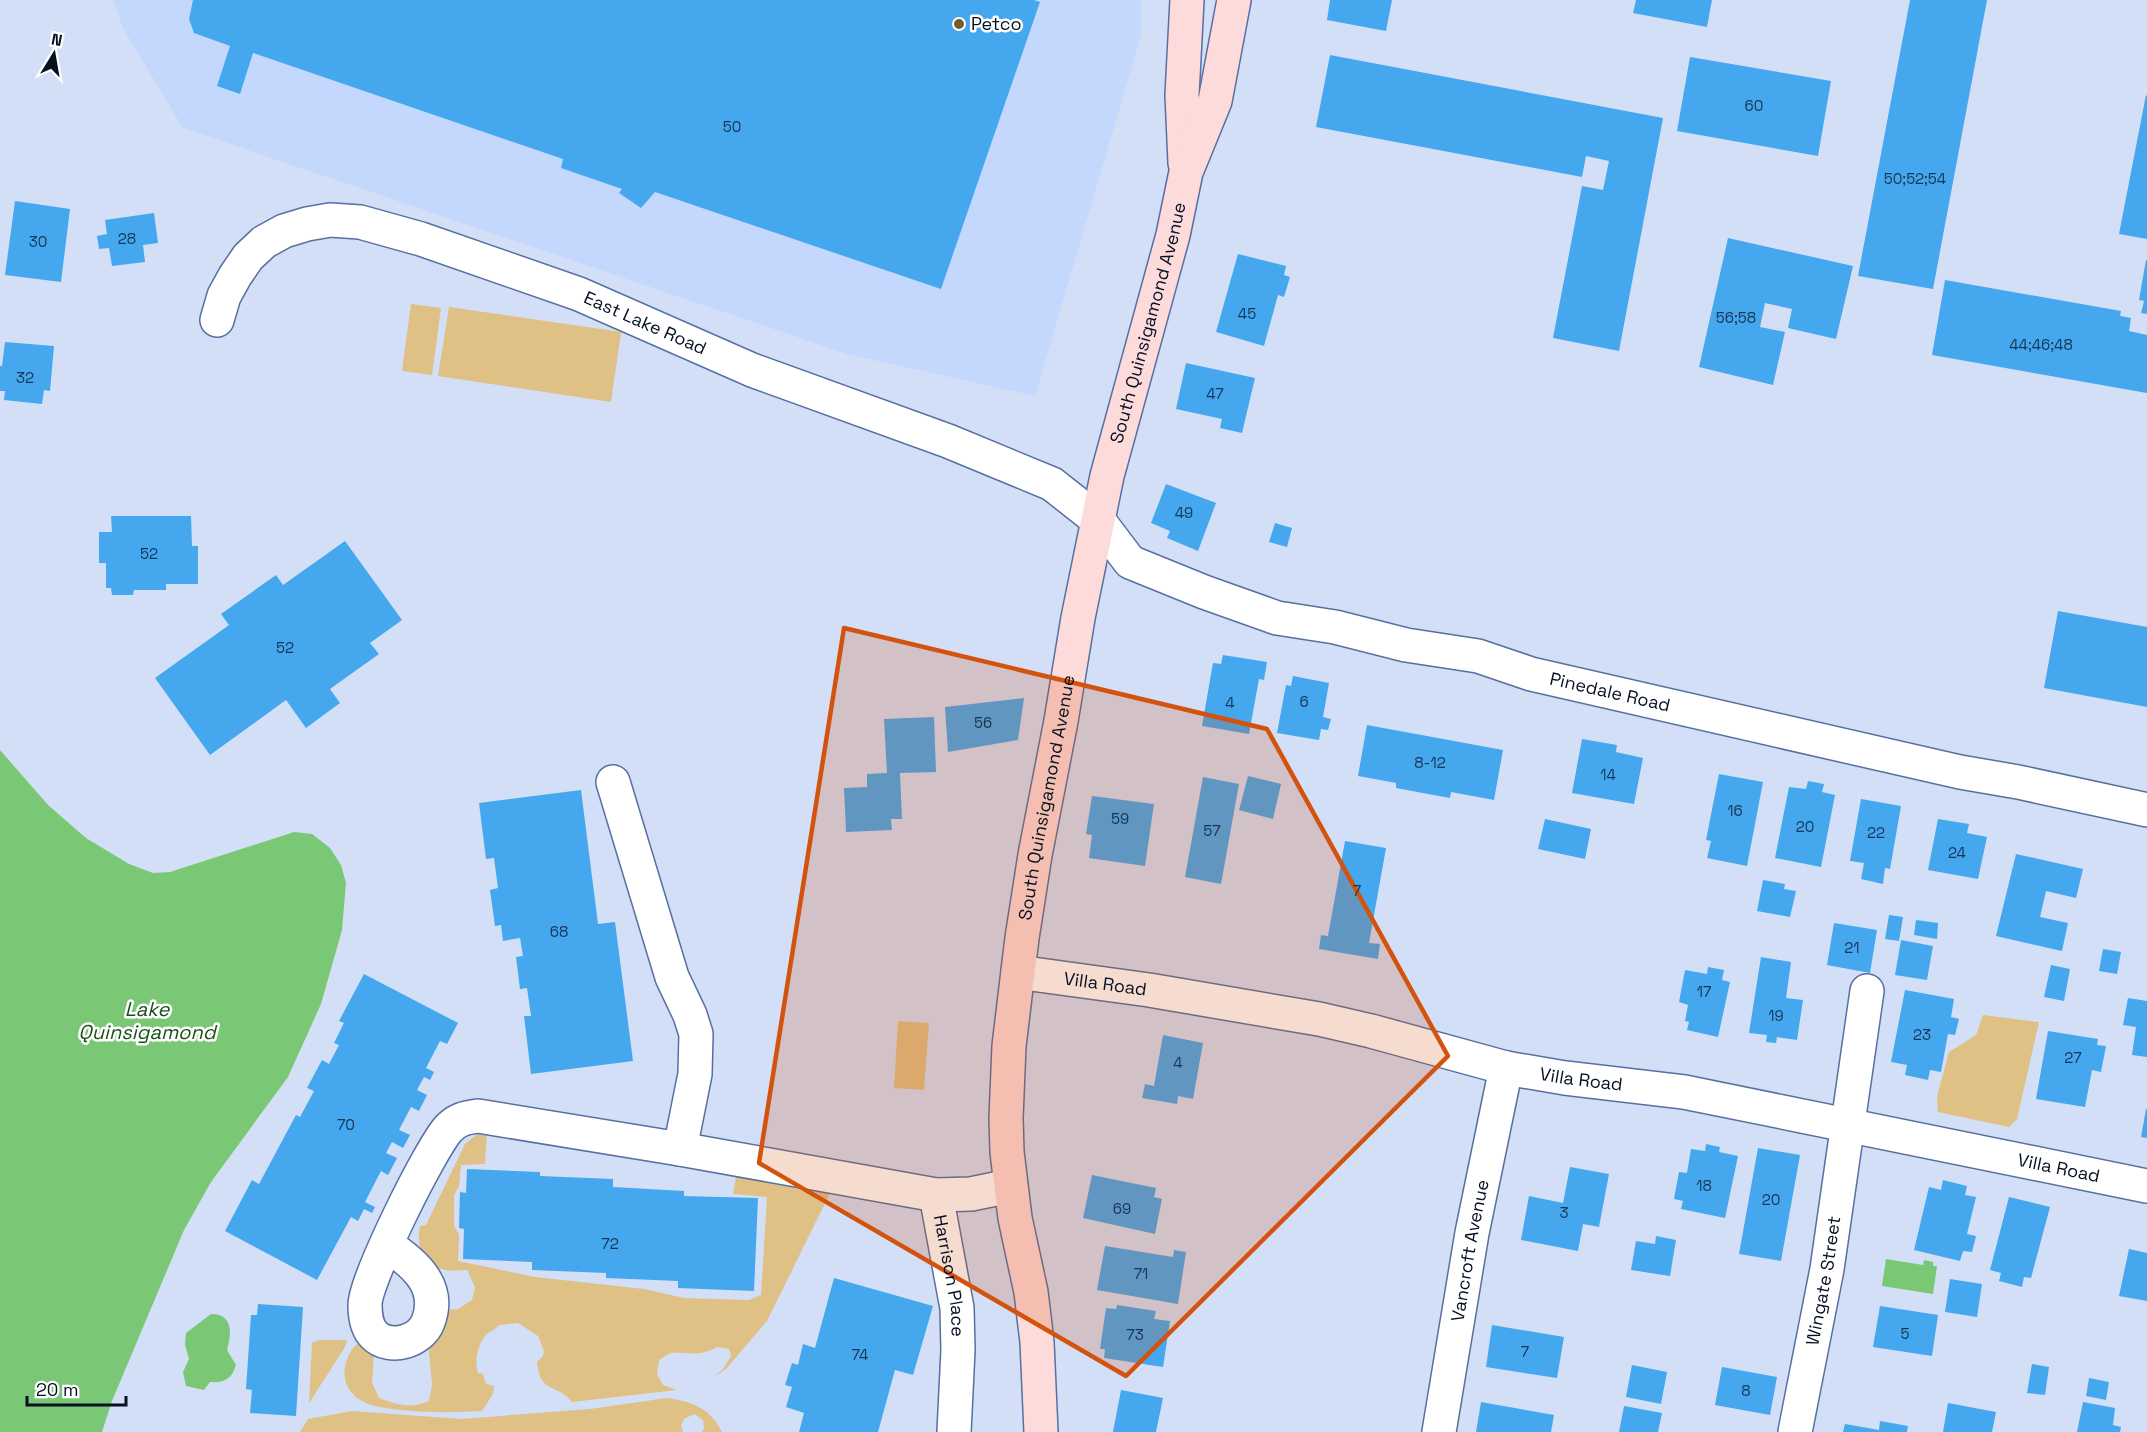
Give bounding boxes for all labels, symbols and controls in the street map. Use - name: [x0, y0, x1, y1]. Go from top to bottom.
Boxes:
- place label: Petco: [971, 12, 1022, 35]
- marker: Petco: [952, 17, 966, 31]
- north arrow: [24, 24, 84, 84]
- text: N: [49, 28, 64, 51]
- house number: 60: [1745, 96, 1763, 115]
- house number: 50: [723, 117, 741, 136]
- house number: 50;52;54: [1884, 169, 1946, 188]
- street label: South Quinsigamond Avenue: [1104, 200, 1190, 446]
- house number: 28: [118, 229, 136, 248]
- house number: 30: [29, 232, 47, 251]
- street label: East Lake Road: [581, 286, 710, 360]
- house number: 45: [1238, 304, 1256, 323]
- house number: 56;58: [1716, 308, 1756, 327]
- house number: 44;46;48: [2009, 335, 2073, 354]
- house number: 32: [16, 368, 34, 387]
- house number: 47: [1206, 384, 1224, 403]
- house number: 49: [1175, 503, 1193, 522]
- house number: 52: [140, 544, 158, 563]
- house number: 52: [276, 638, 294, 657]
- street label: Pinedale Road: [1548, 667, 1673, 716]
- street label: South Quinsigamond Avenue: [1013, 673, 1079, 922]
- house number: 6: [1299, 692, 1309, 711]
- house number: 4: [1225, 693, 1235, 712]
- house number: 56: [974, 713, 992, 732]
- house number: 8-12: [1414, 753, 1446, 772]
- house number: 14: [1600, 765, 1616, 784]
- house number: 16: [1727, 801, 1743, 820]
- house number: 59: [1111, 809, 1129, 828]
- house number: 20: [1796, 817, 1814, 836]
- house number: 57: [1203, 821, 1221, 840]
- house number: 22: [1867, 823, 1885, 842]
- house number: 24: [1948, 843, 1966, 862]
- house number: 7: [1353, 881, 1361, 900]
- house number: 68: [550, 922, 568, 941]
- house number: 21: [1844, 938, 1860, 957]
- street label: Villa Road: [1062, 966, 1148, 1001]
- house number: 17: [1697, 982, 1711, 1001]
- water label: Lake Quinsigamond: [78, 996, 218, 1045]
- house number: 19: [1768, 1006, 1784, 1025]
- house number: 23: [1913, 1025, 1931, 1044]
- house number: 27: [2064, 1048, 2082, 1067]
- house number: 4: [1173, 1053, 1183, 1072]
- street label: Villa Road: [1538, 1062, 1624, 1096]
- house number: 70: [337, 1115, 355, 1134]
- street label: Villa Road: [2016, 1148, 2102, 1187]
- house number: 18: [1696, 1176, 1712, 1195]
- street label: Vancroft Avenue: [1445, 1177, 1494, 1323]
- house number: 20: [1762, 1190, 1780, 1209]
- house number: 69: [1113, 1199, 1131, 1218]
- house number: 3: [1559, 1203, 1569, 1222]
- street label: Harrison Place: [929, 1213, 970, 1337]
- street label: Wingate Street: [1800, 1215, 1845, 1347]
- house number: 72: [601, 1234, 619, 1253]
- house number: 71: [1134, 1264, 1148, 1283]
- house number: 5: [1901, 1324, 1910, 1343]
- house number: 73: [1126, 1325, 1144, 1344]
- house number: 7: [1521, 1342, 1529, 1361]
- house number: 74: [852, 1345, 868, 1364]
- scale bar: [27, 1369, 126, 1407]
- text: 20 m: [36, 1378, 79, 1401]
- house number: 8: [1741, 1381, 1751, 1400]

